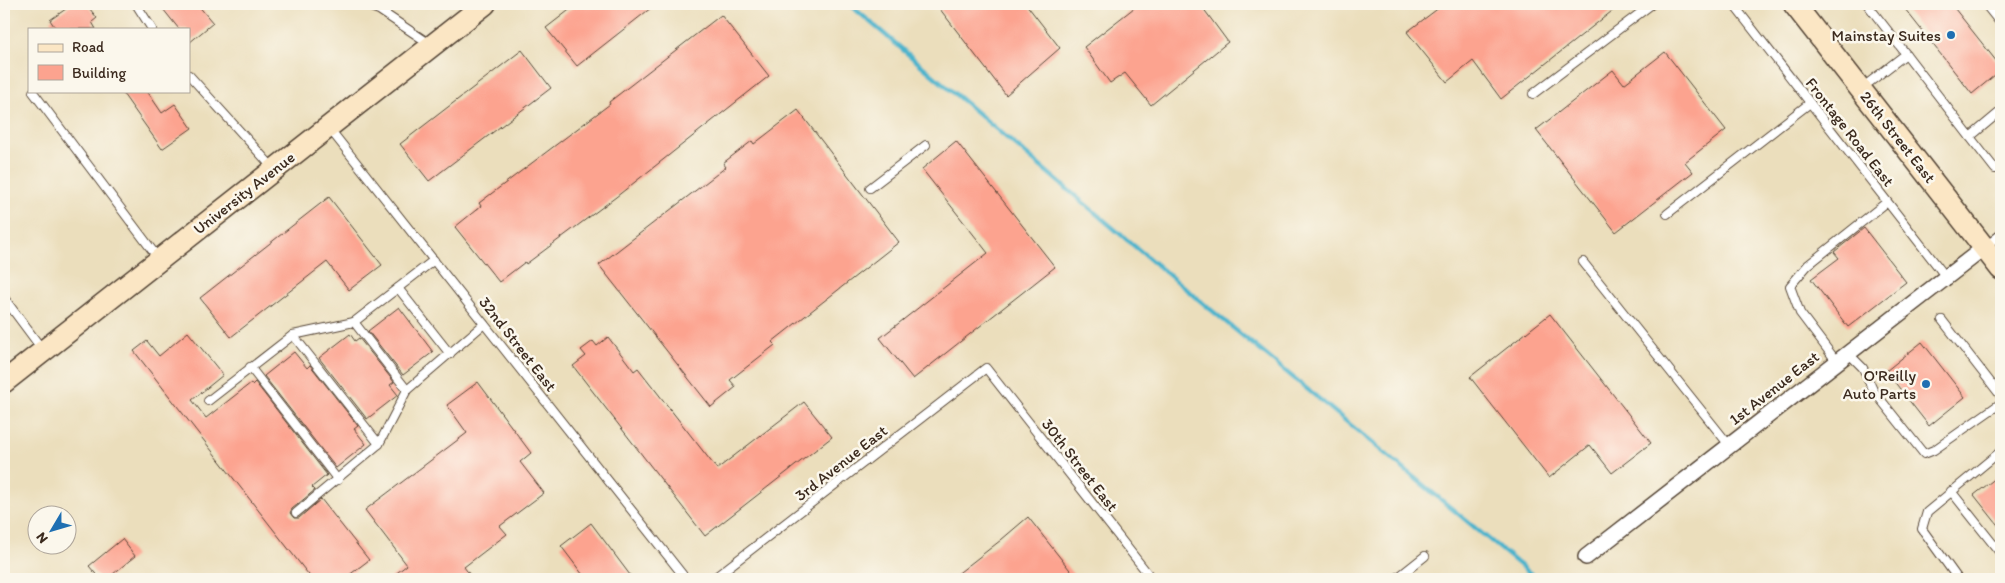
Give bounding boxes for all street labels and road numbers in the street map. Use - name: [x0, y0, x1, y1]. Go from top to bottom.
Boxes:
- street label: Frontage Road East: [1802, 74, 1898, 190]
- street label: 26th Street East: [1856, 87, 1940, 187]
- street label: University Avenue: [189, 147, 299, 238]
- street label: 32nd Street East: [475, 293, 561, 395]
- street label: 1st Avenue East: [1725, 347, 1823, 429]
- street label: 30th Street East: [1038, 415, 1122, 515]
- street label: 3rd Avenue East: [791, 421, 891, 505]

